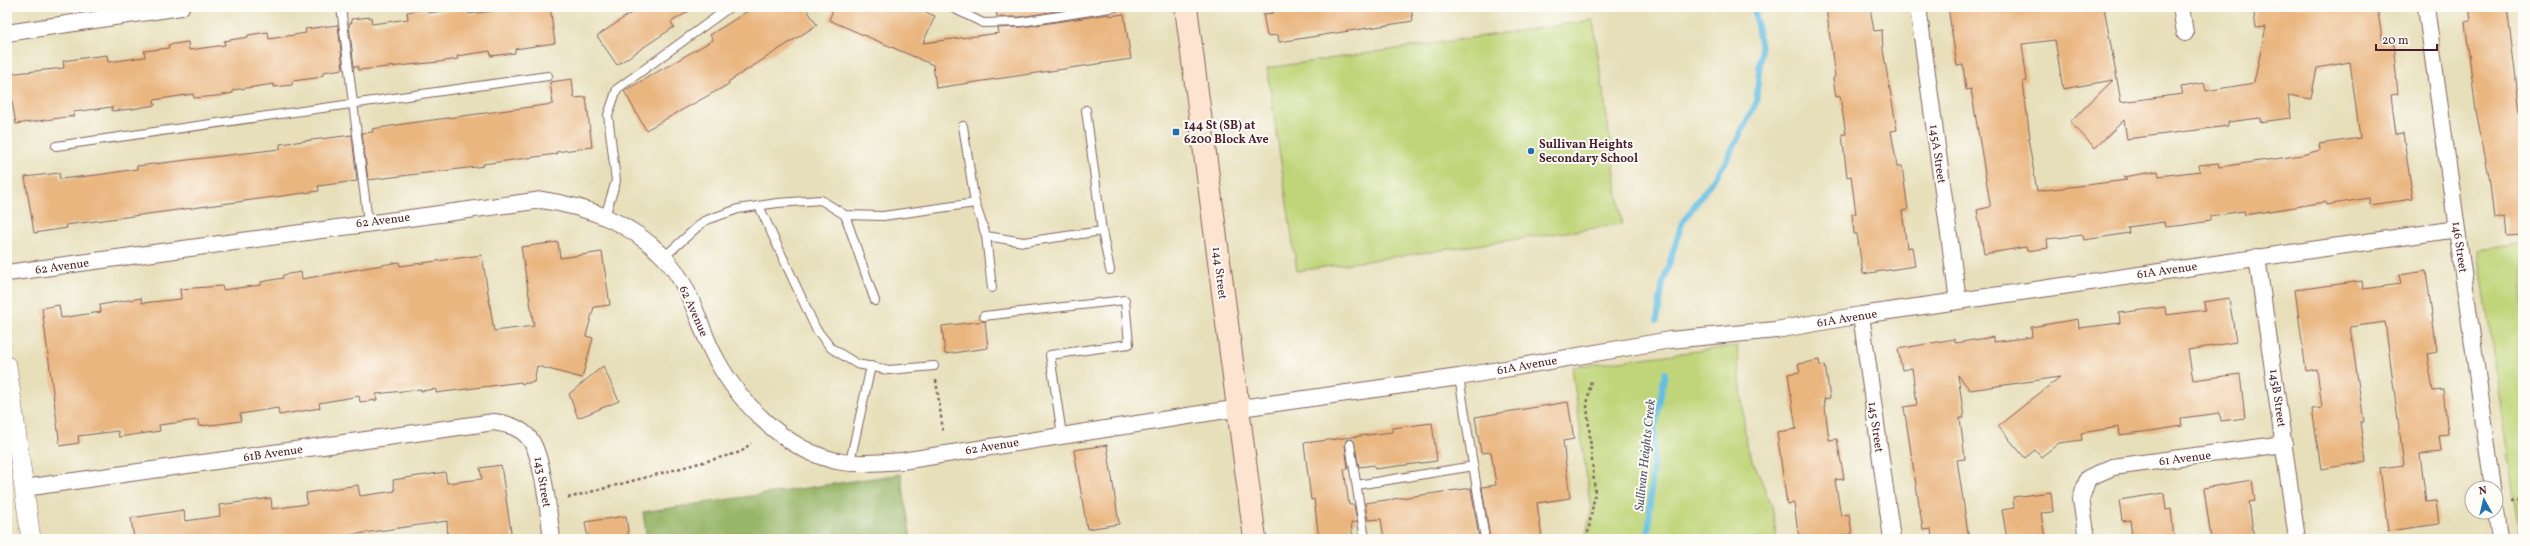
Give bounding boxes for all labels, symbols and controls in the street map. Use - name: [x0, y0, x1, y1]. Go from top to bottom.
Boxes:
- scale bar: [2376, 26, 2437, 52]
- text: 20 m: [2382, 33, 2409, 49]
- place label: 144 St (SB) at 6200 Block Ave: [1184, 118, 1269, 148]
- street label: 145A Street: [1925, 124, 1949, 185]
- marker: 144 St (SB) at 6200 Block Ave: [1171, 127, 1181, 137]
- place label: Sullivan Heights Secondary School: [1539, 137, 1638, 167]
- marker: Sullivan Heights Secondary School: [1526, 146, 1536, 156]
- street label: 62 Avenue: [355, 210, 411, 232]
- street label: 146 Street: [2447, 220, 2471, 274]
- street label: 144 Street: [1208, 246, 1230, 300]
- street label: 62 Avenue: [34, 255, 90, 279]
- street label: 61A Avenue: [2136, 259, 2199, 283]
- street label: 62 Avenue: [675, 283, 712, 340]
- street label: 61A Avenue: [1816, 306, 1879, 332]
- street label: 61A Avenue: [1496, 353, 1559, 379]
- street label: 145B Street: [2265, 368, 2289, 428]
- water label: Sullivan Heights Creek: [1631, 398, 1661, 512]
- street label: 145 Street: [1864, 401, 1886, 454]
- street label: 62 Avenue: [964, 435, 1020, 459]
- street label: 61B Avenue: [242, 442, 304, 466]
- street label: 61 Avenue: [2158, 448, 2212, 470]
- street label: 143 Street: [530, 455, 554, 509]
- north arrow: [2464, 480, 2504, 520]
- text: N: [2478, 484, 2488, 500]

